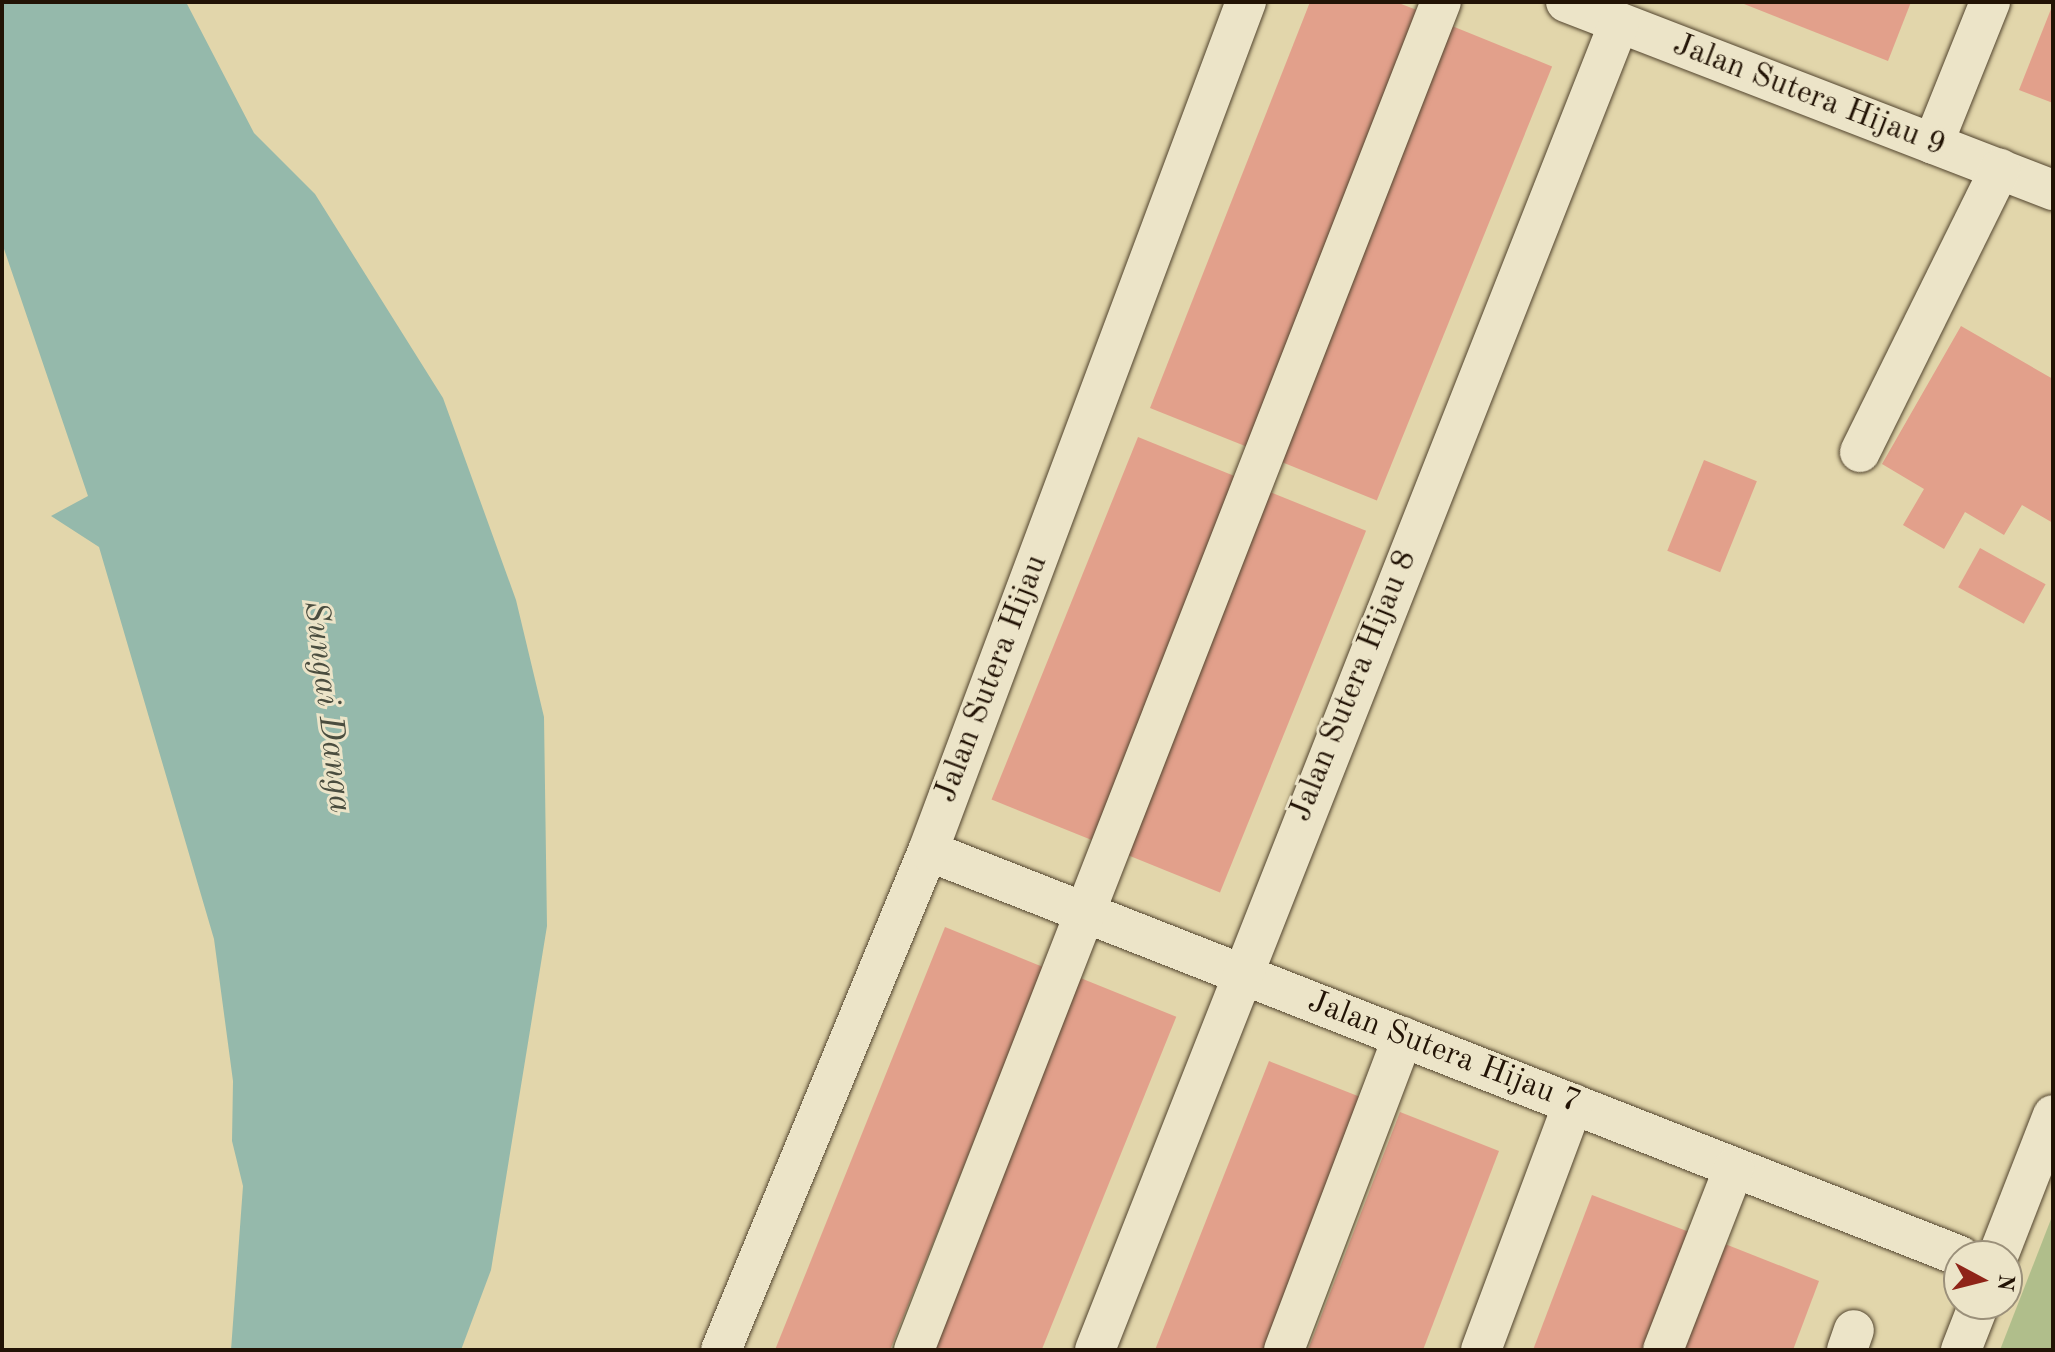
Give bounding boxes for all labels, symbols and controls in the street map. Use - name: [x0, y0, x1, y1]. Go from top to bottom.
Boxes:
- street label: Jalan Sutera Hijau 9: [1667, 26, 1951, 166]
- street label: Jalan Sutera Hijau 8: [1282, 545, 1426, 827]
- street label: Jalan Sutera Hijau: [927, 550, 1057, 808]
- water label: Sungai Danga: [294, 599, 360, 815]
- street label: Jalan Sutera Hijau 7: [1302, 983, 1586, 1123]
- north arrow: [1943, 1240, 2023, 1320]
- text: N: [1993, 1273, 2017, 1292]

